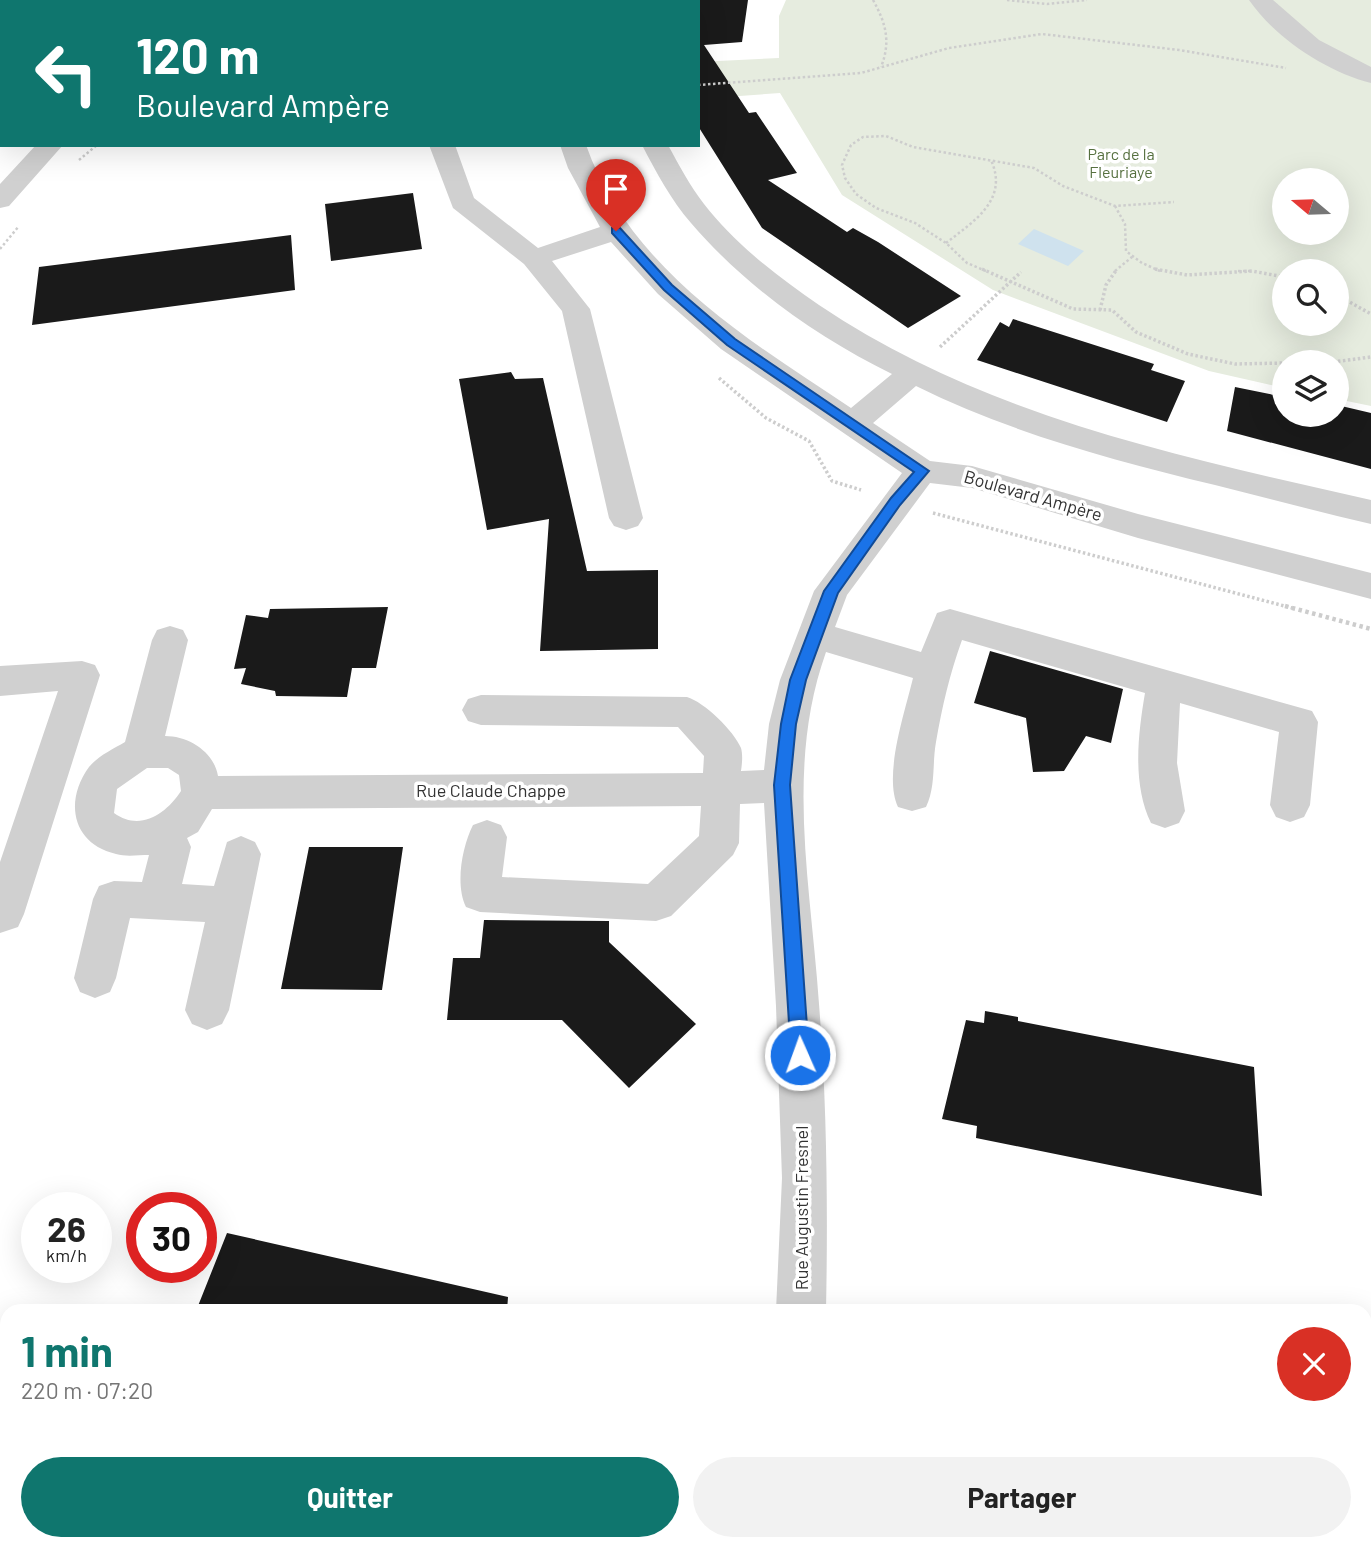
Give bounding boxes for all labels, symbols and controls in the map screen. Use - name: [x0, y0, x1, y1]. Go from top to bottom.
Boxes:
- text: 120 m: [136, 25, 259, 84]
- icon: left: [21, 28, 112, 119]
- text: Boulevard Ampère: [136, 85, 390, 123]
- park label: Parc de la Fleuriaye: [1087, 144, 1155, 181]
- pin: [586, 159, 646, 231]
- north arrow: [1272, 168, 1349, 245]
- map controls: [1272, 168, 1349, 427]
- icon: arrive: [597, 170, 635, 208]
- button: search: [1272, 259, 1349, 336]
- button: layers: [1272, 350, 1349, 427]
- street label: Boulevard Ampère: [962, 465, 1105, 525]
- street label: Rue Claude Chappe: [416, 779, 566, 801]
- position arrow: [763, 1018, 837, 1092]
- street label: Rue Augustin Fresnel: [790, 1126, 812, 1290]
- speed limit sign: 30: [126, 1192, 217, 1283]
- text: 26: [47, 1207, 86, 1249]
- text: km/h: [46, 1244, 87, 1266]
- text: 1 min: [21, 1325, 113, 1375]
- button: close: [1277, 1327, 1351, 1401]
- text: 220 m · 07:20: [21, 1376, 153, 1404]
- button: Quitter: [21, 1457, 679, 1537]
- button: Partager: [693, 1457, 1351, 1537]

